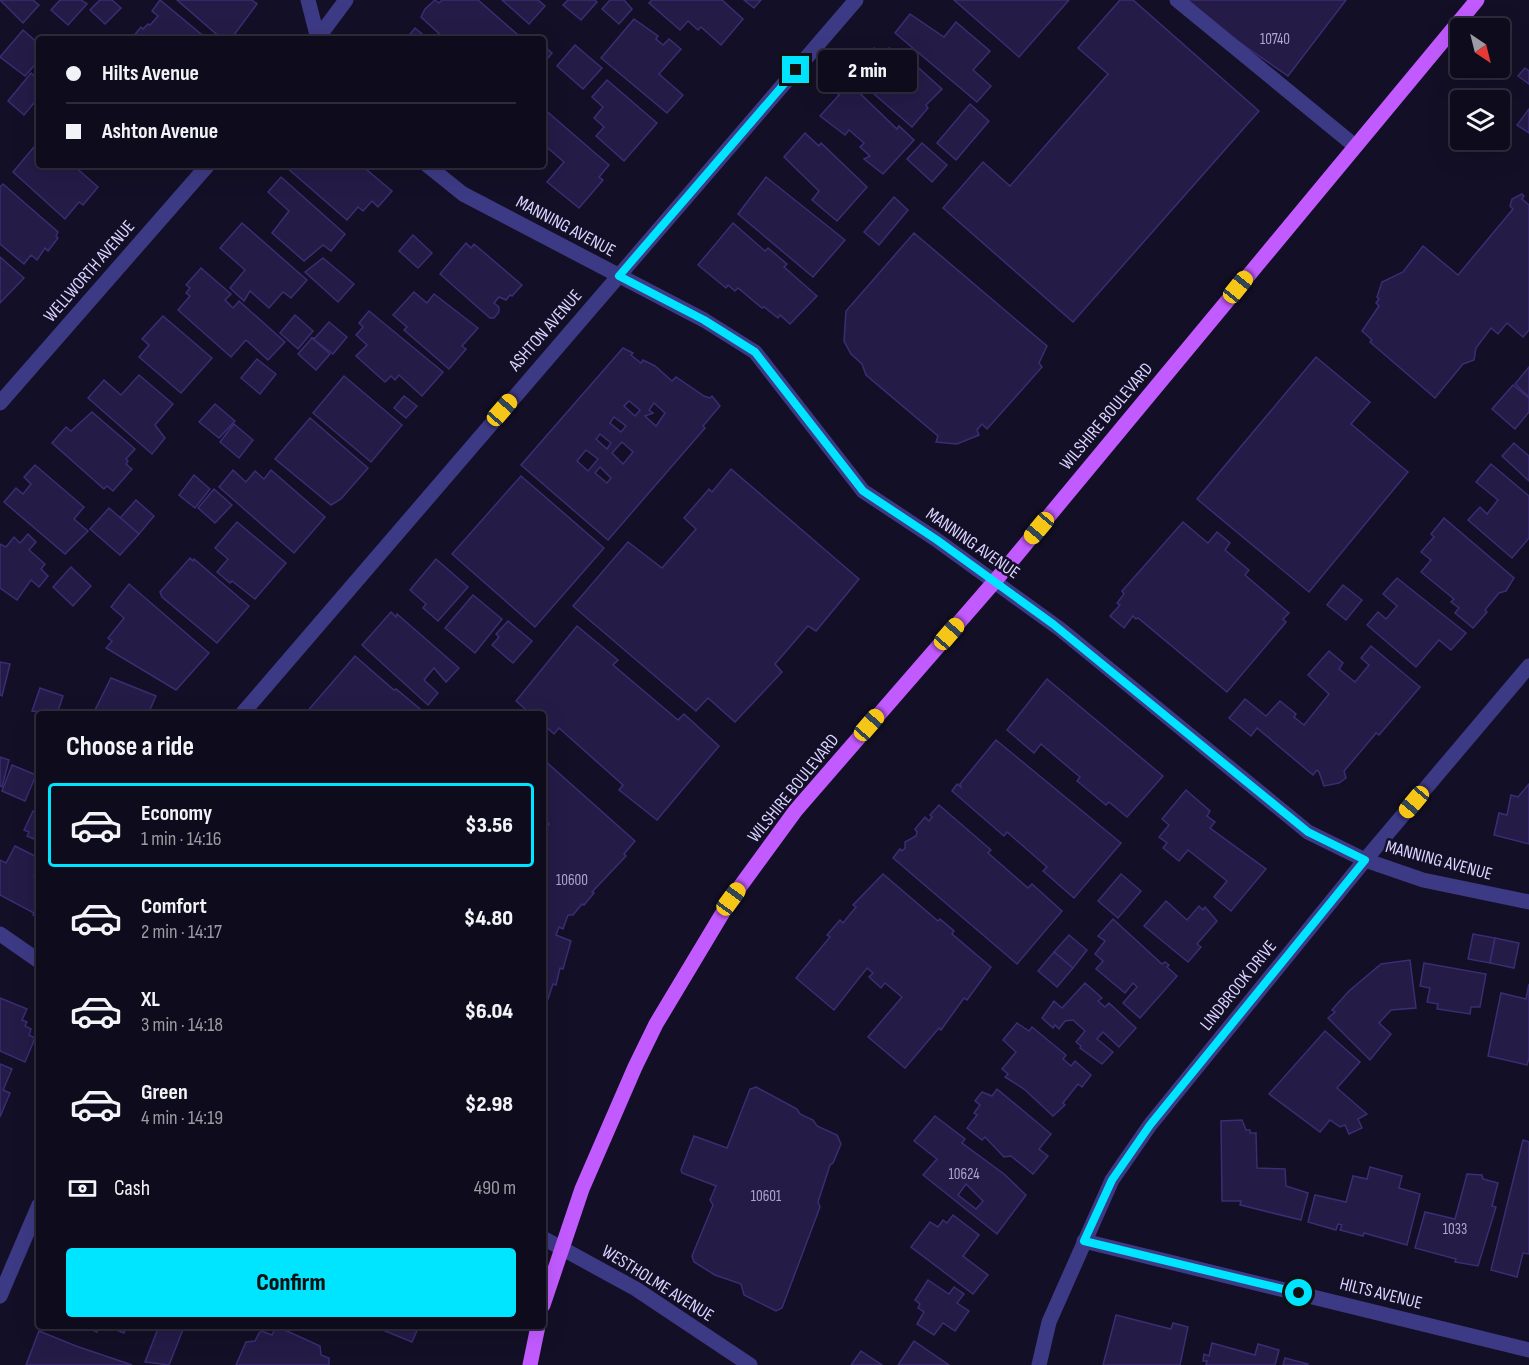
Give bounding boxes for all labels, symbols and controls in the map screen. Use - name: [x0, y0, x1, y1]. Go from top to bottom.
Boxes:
- north arrow: [1450, 18, 1510, 78]
- map controls: [1450, 18, 1510, 150]
- house number: 10740: [1260, 30, 1290, 49]
- callout: 2 min: [817, 49, 916, 91]
- route end: [782, 56, 809, 83]
- text: 2 min: [848, 59, 887, 83]
- text: Hilts Avenue: [102, 60, 199, 87]
- button: layers: [1450, 90, 1510, 150]
- text: Ashton Avenue: [102, 118, 218, 145]
- street label: MANNING AVENUE: [512, 191, 619, 261]
- street label: WELLWORTH AVENUE: [40, 216, 139, 326]
- car: [1220, 267, 1256, 307]
- street label: ASHTON AVENUE: [504, 285, 586, 376]
- street label: WILSHIRE BOULEVARD: [1055, 358, 1157, 474]
- car: [483, 391, 521, 429]
- street label: MANNING AVENUE: [922, 503, 1024, 583]
- car: [1021, 508, 1057, 548]
- car: [930, 615, 968, 653]
- car: [850, 706, 888, 744]
- street label: WILSHIRE BOULEVARD: [743, 730, 844, 847]
- text: Choose a ride: [66, 731, 194, 763]
- car: [1396, 782, 1432, 822]
- icon: car: [69, 798, 123, 852]
- text: Economy: [141, 800, 212, 827]
- text: $3.56: [465, 812, 513, 839]
- text: 1 min · 14:16: [141, 827, 222, 851]
- street label: MANNING AVENUE: [1383, 836, 1495, 885]
- house number: 10600: [556, 871, 588, 890]
- car: [713, 879, 749, 919]
- icon: car: [69, 891, 123, 945]
- text: Comfort: [141, 893, 207, 920]
- text: $4.80: [464, 905, 513, 932]
- text: 2 min · 14:17: [141, 920, 222, 944]
- street label: LINDBROOK DRIVE: [1196, 936, 1281, 1035]
- icon: car: [69, 984, 123, 1038]
- text: XL: [141, 986, 160, 1013]
- text: $6.04: [465, 998, 513, 1025]
- text: 3 min · 14:18: [141, 1013, 223, 1037]
- icon: car: [69, 1077, 123, 1131]
- text: Green: [141, 1079, 188, 1106]
- text: $2.98: [465, 1091, 513, 1118]
- text: 4 min · 14:19: [141, 1106, 223, 1130]
- house number: 10624: [948, 1165, 980, 1184]
- icon: cash: [66, 1172, 99, 1205]
- text: Cash: [114, 1175, 150, 1202]
- text: 490 m: [474, 1176, 516, 1200]
- house number: 10601: [751, 1187, 782, 1206]
- house number: 1033: [1443, 1220, 1467, 1239]
- street label: WESTHOLME AVENUE: [598, 1241, 718, 1326]
- button: Confirm: [66, 1248, 516, 1317]
- street label: HILTS AVENUE: [1337, 1273, 1424, 1314]
- route start: [1285, 1279, 1312, 1306]

